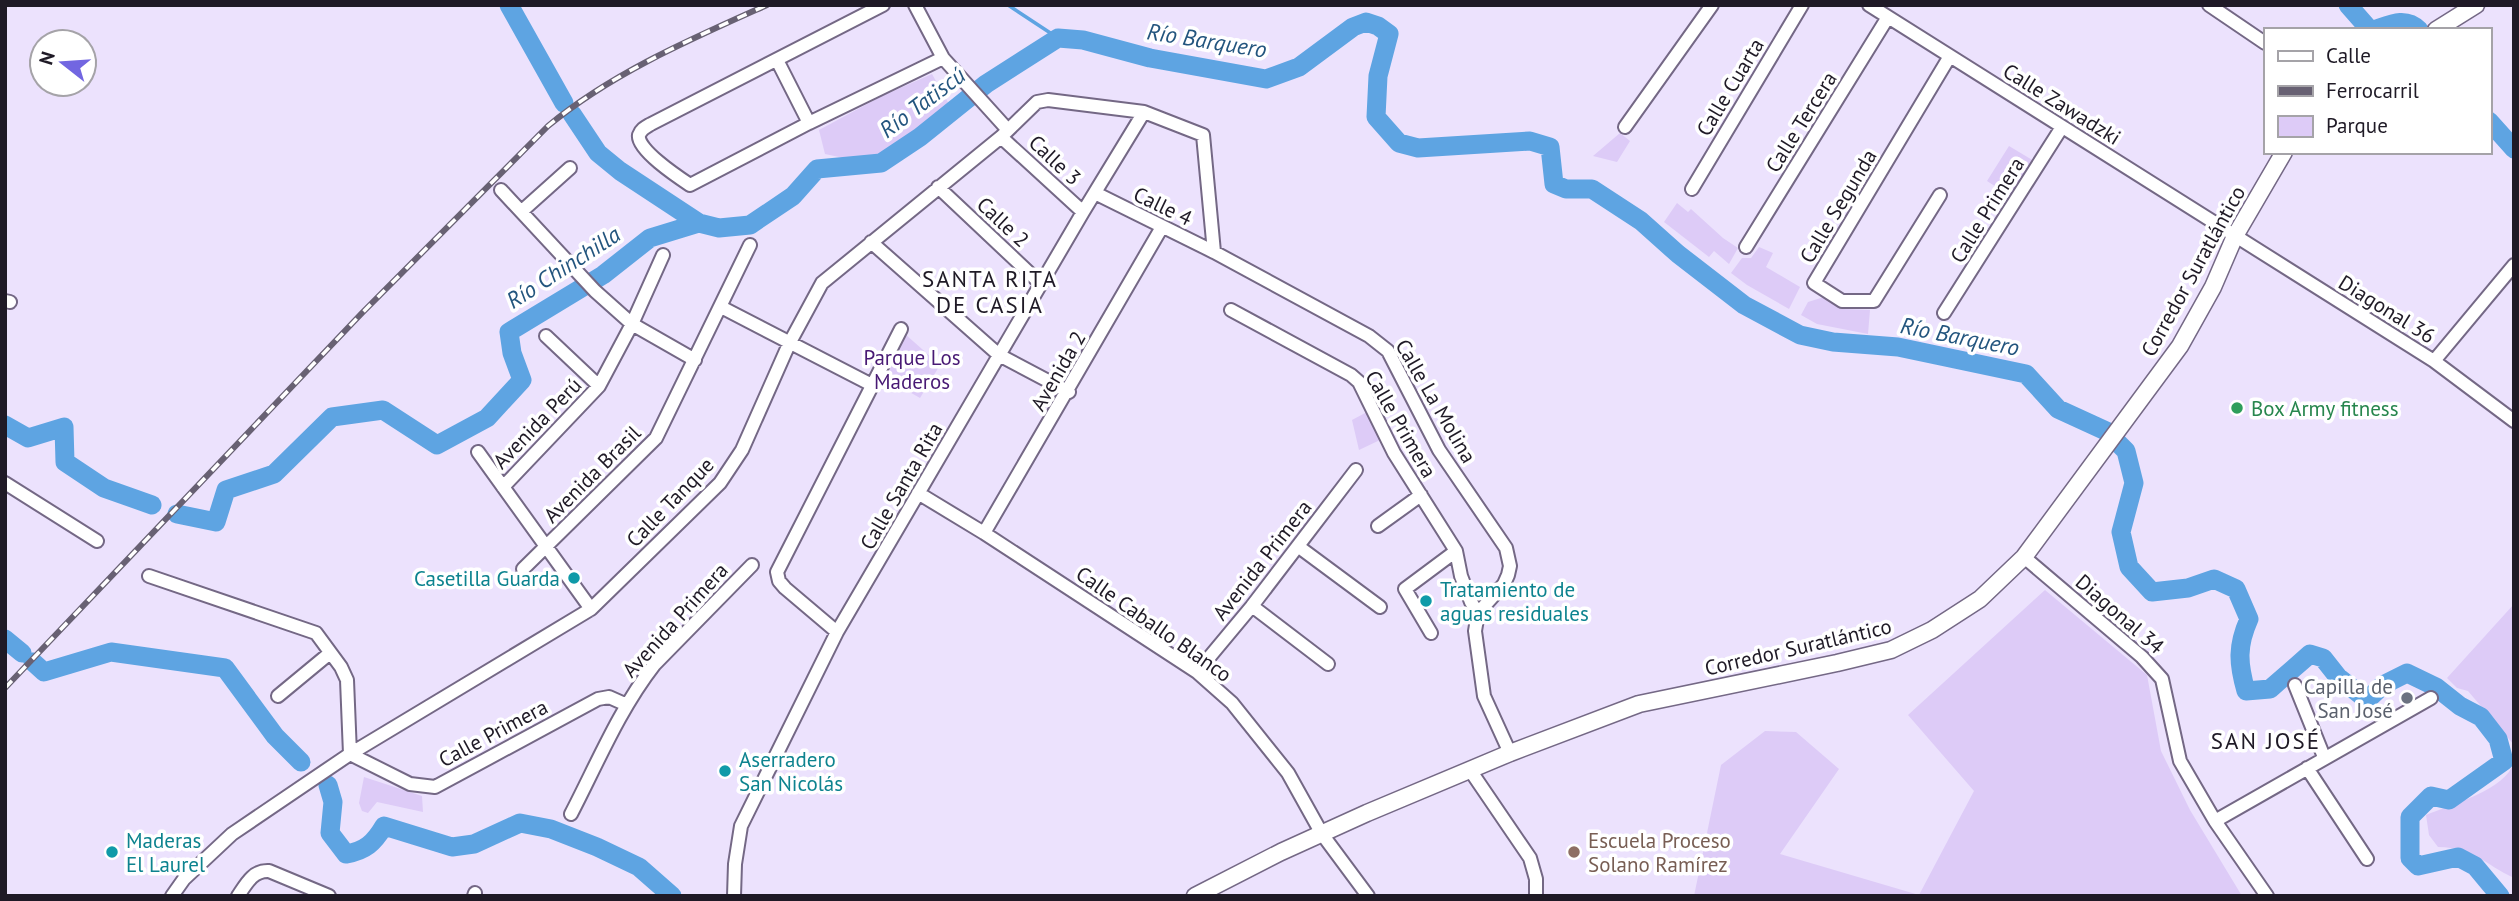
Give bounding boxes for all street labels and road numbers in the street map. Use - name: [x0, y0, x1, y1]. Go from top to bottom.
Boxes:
- street label: Calle Cuarta: [1690, 33, 1770, 141]
- street label: Calle Zawadzki: [1998, 57, 2126, 151]
- street label: Calle Tercera: [1759, 67, 1843, 177]
- street label: Calle 3: [1023, 129, 1087, 191]
- street label: Calle Segunda: [1793, 144, 1883, 268]
- street label: Calle Primera: [1944, 152, 2030, 268]
- street label: Calle 4: [1129, 180, 1197, 232]
- street label: Corredor Suratlántico: [2135, 181, 2251, 361]
- street label: Calle 2: [971, 191, 1035, 253]
- street label: Diagonal 36: [2334, 269, 2440, 349]
- street label: Avenida 2: [1024, 326, 1092, 416]
- street label: Calle La Molina: [1390, 334, 1482, 468]
- street label: Calle Primera: [1359, 365, 1443, 483]
- street label: Avenida Perú: [487, 372, 587, 474]
- street label: Calle Santa Rita: [854, 418, 948, 554]
- street label: Avenida Brasil: [538, 420, 646, 528]
- street label: Calle Tanque: [620, 451, 720, 553]
- street label: Avenida Primera: [1207, 494, 1317, 626]
- street label: Avenida Primera: [616, 557, 734, 683]
- street label: Calle Caballo Blanco: [1071, 560, 1237, 688]
- street label: Diagonal 34: [2070, 568, 2170, 660]
- street label: Corredor Suratlántico: [1702, 612, 1894, 682]
- street label: Calle Primera: [434, 693, 552, 773]

